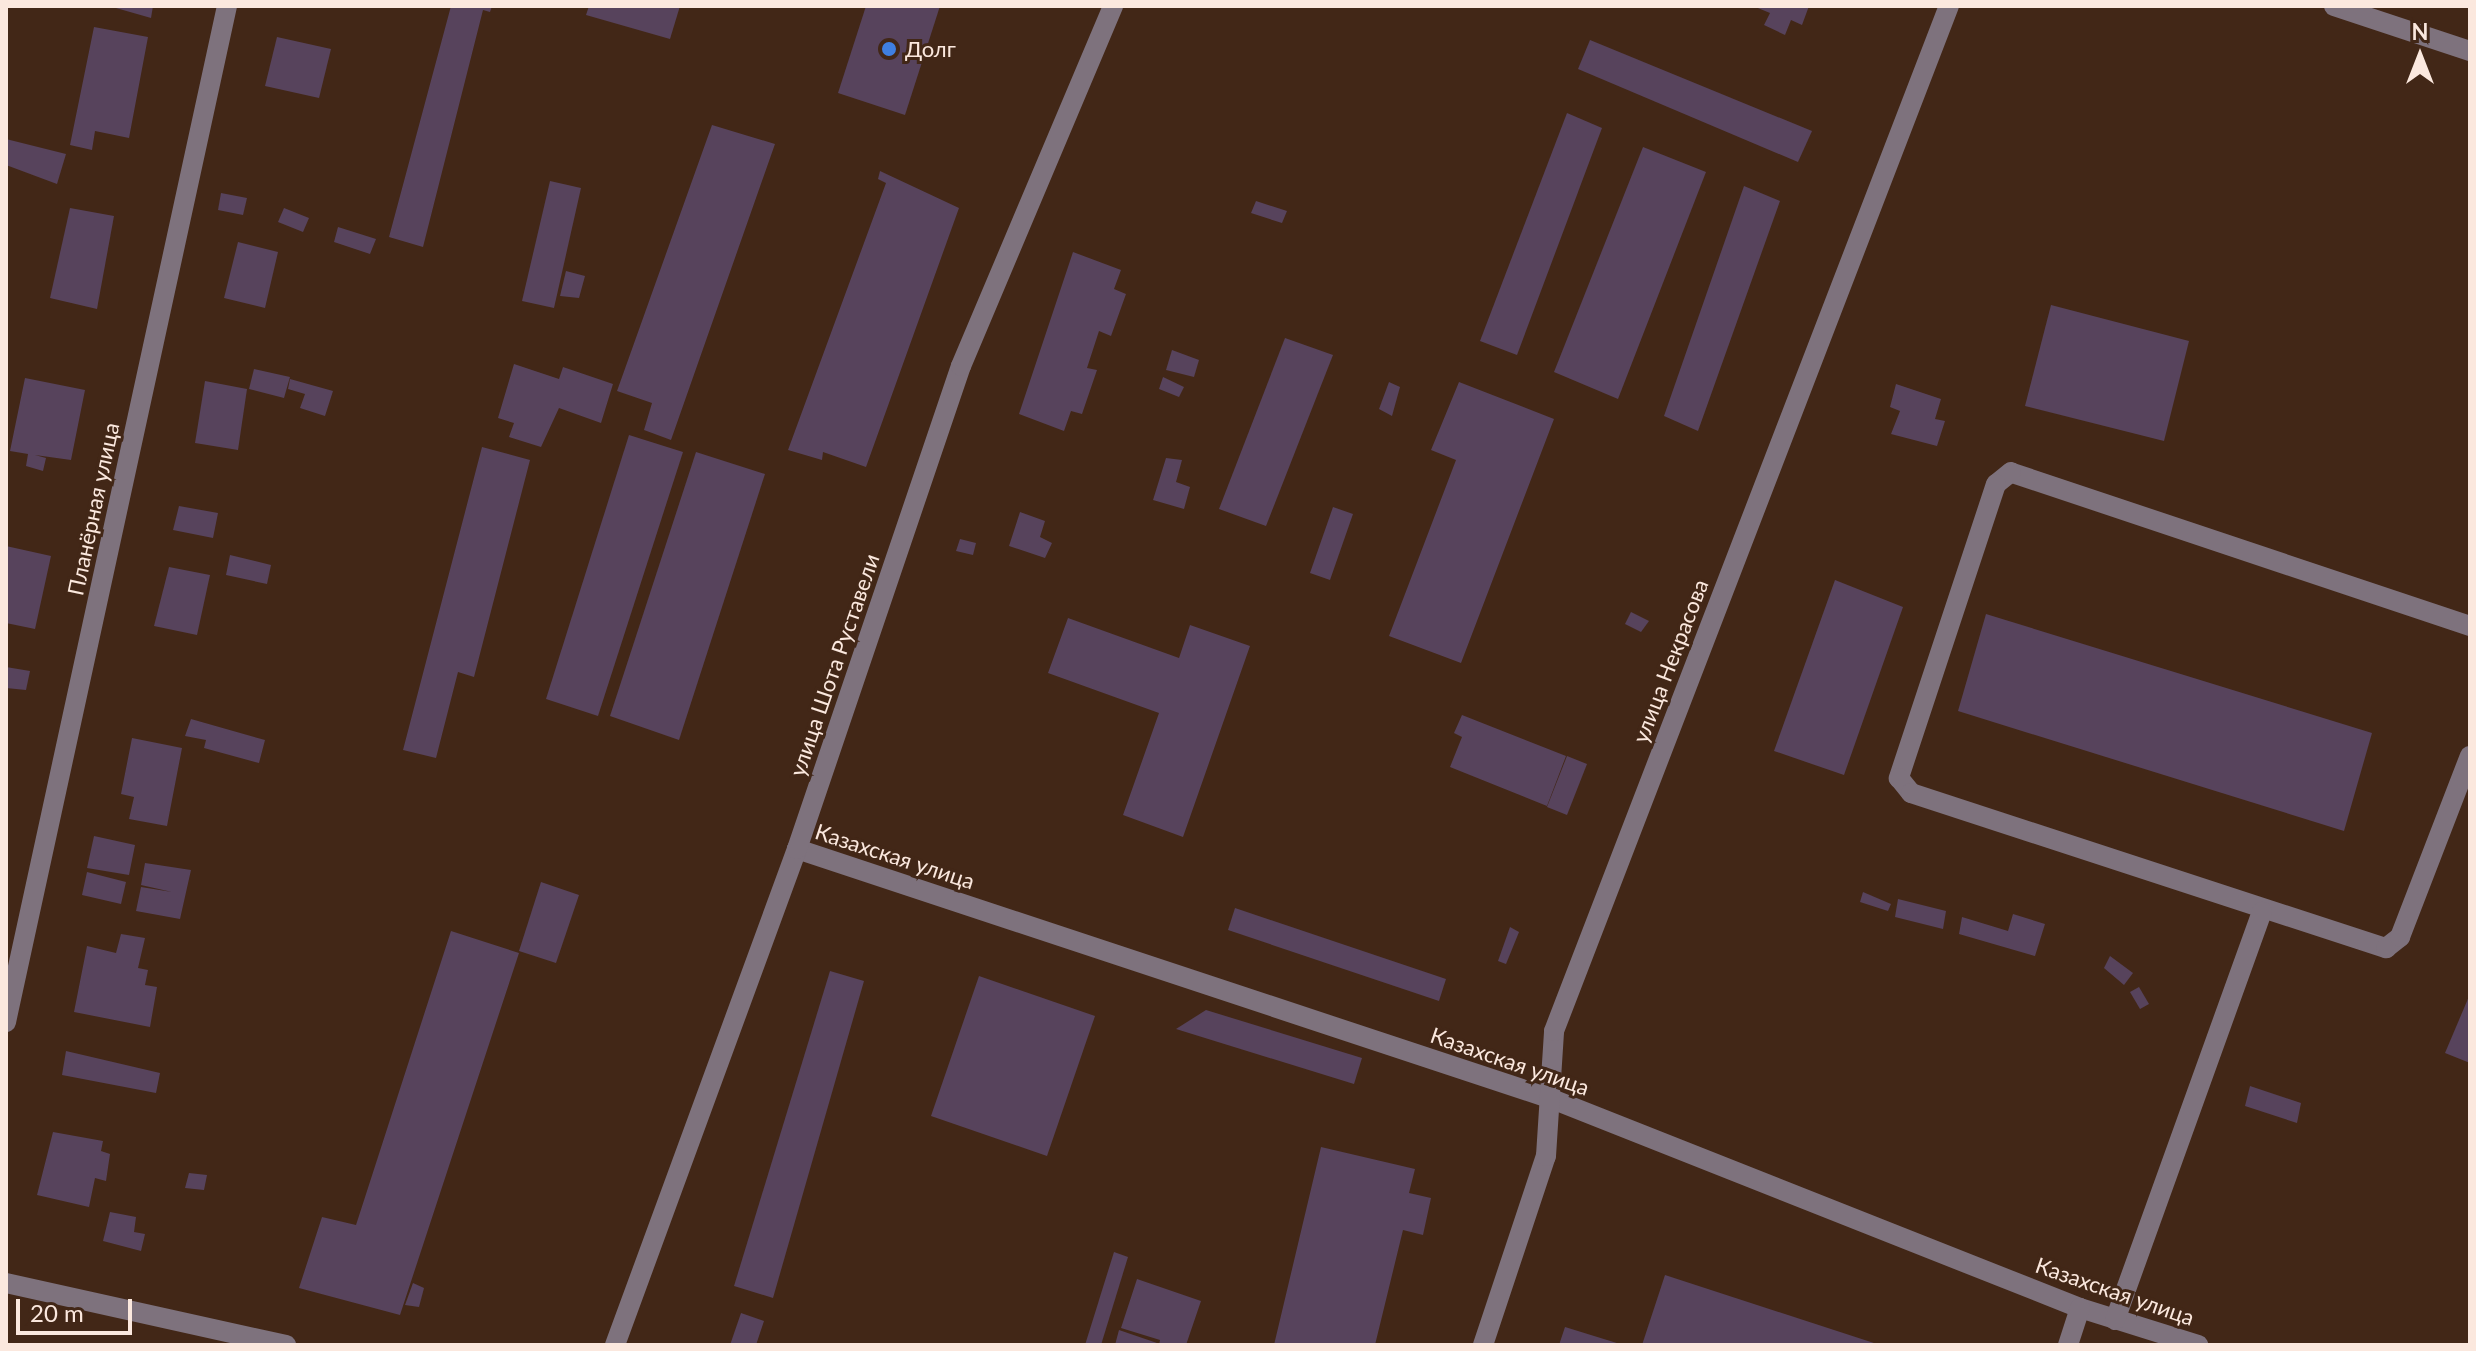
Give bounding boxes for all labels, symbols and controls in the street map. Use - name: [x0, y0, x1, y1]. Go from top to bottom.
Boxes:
- north arrow: [2380, 16, 2460, 96]
- text: N: [2412, 18, 2428, 45]
- place label: Долг: [905, 36, 956, 62]
- marker: Долг: [880, 40, 898, 58]
- street label: Планёрная улица: [62, 420, 124, 598]
- street label: улица Шота Руставели: [784, 550, 884, 780]
- street label: улица Некрасова: [1627, 575, 1713, 747]
- street label: Казахская улица: [812, 818, 978, 894]
- street label: Казахская улица: [1427, 1021, 1593, 1101]
- street label: Казахская улица: [2032, 1251, 2198, 1331]
- scale bar: [20, 1283, 136, 1333]
- text: 20 m: [30, 1298, 84, 1327]

